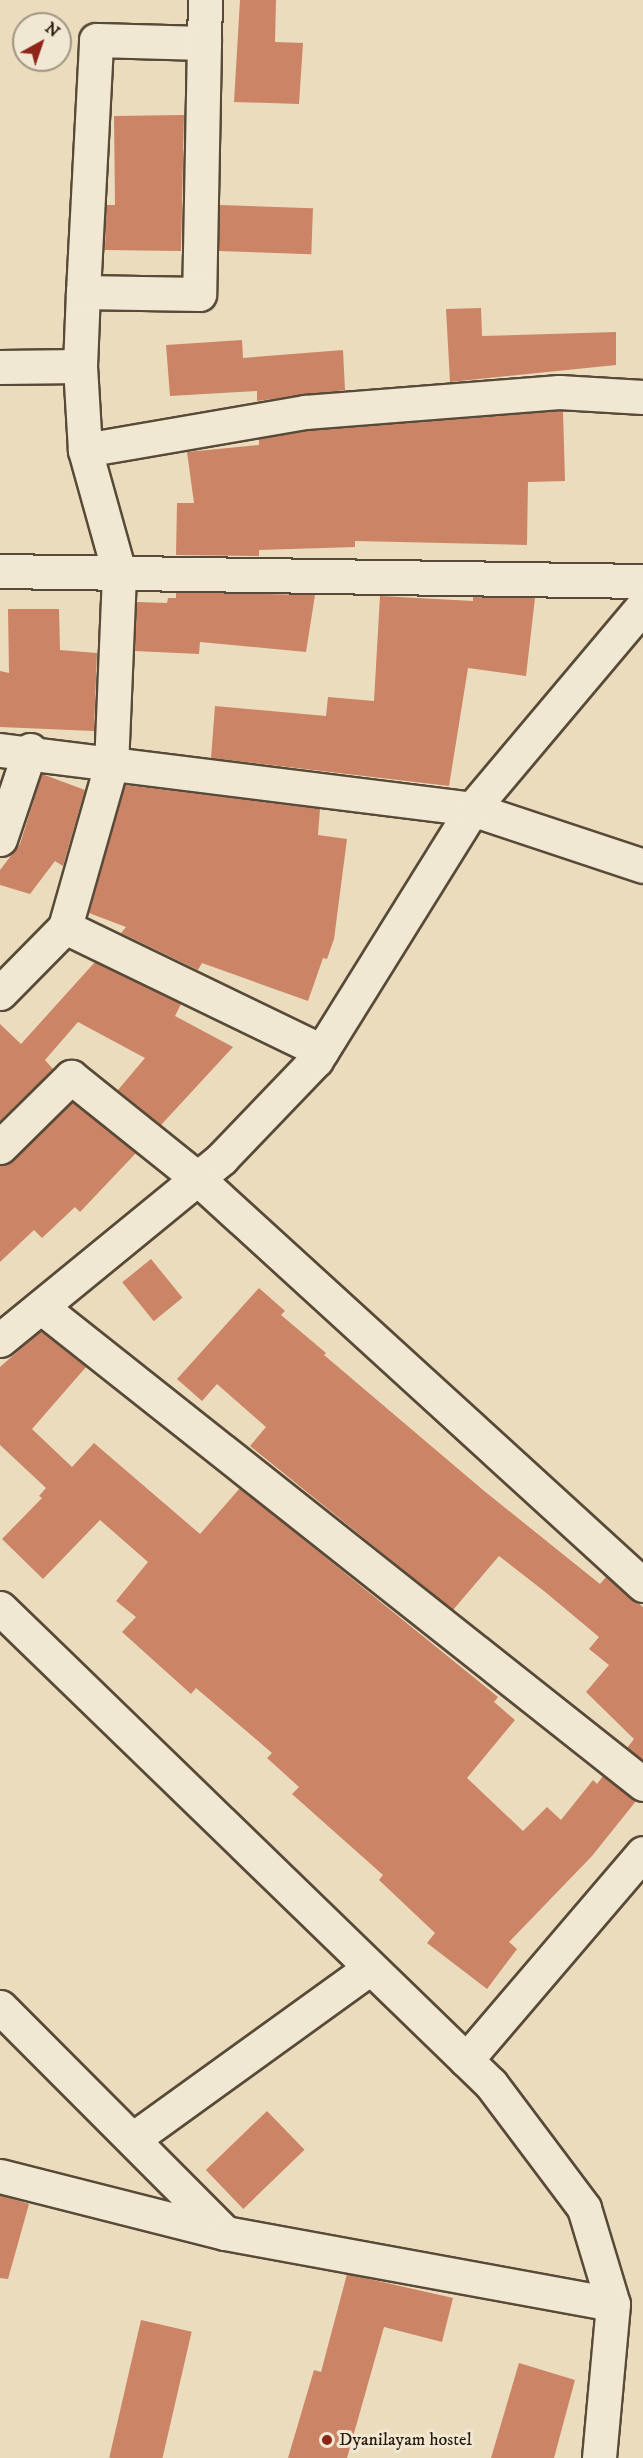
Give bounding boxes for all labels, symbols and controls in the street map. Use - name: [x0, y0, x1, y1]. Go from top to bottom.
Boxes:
- north arrow: [12, 12, 72, 72]
- text: N: [41, 18, 64, 42]
- place label: Dyanilayam hostel: [339, 2429, 472, 2451]
- marker: Dyanilayam hostel: [320, 2433, 334, 2447]

